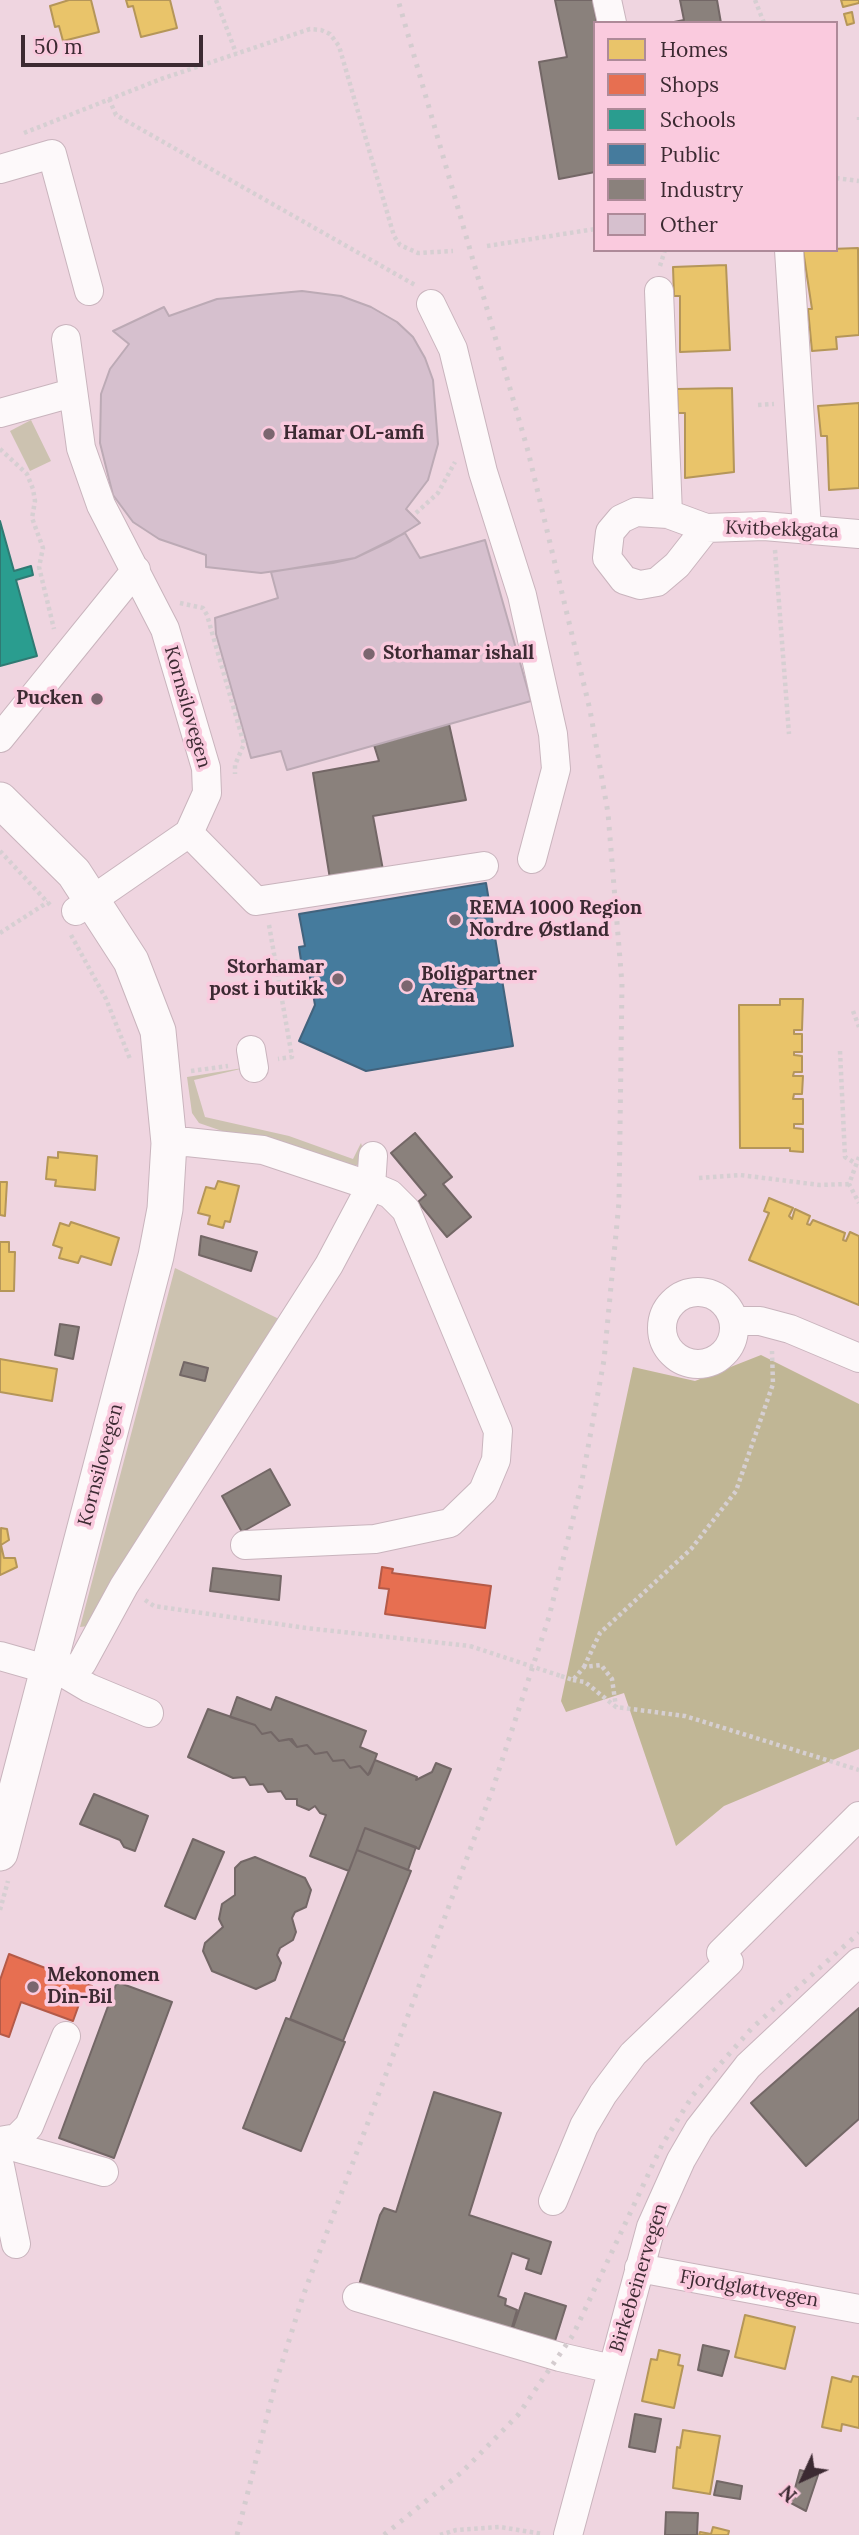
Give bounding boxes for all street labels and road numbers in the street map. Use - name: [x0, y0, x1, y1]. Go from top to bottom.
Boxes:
- street label: Kvitbekkgata: [725, 517, 839, 543]
- street label: Kornsilovegen: [159, 643, 215, 771]
- street label: Kornsilovegen: [74, 1401, 128, 1529]
- street label: Birkebeinervegen: [606, 2201, 672, 2355]
- street label: Fjordgløttvegen: [678, 2266, 820, 2312]

